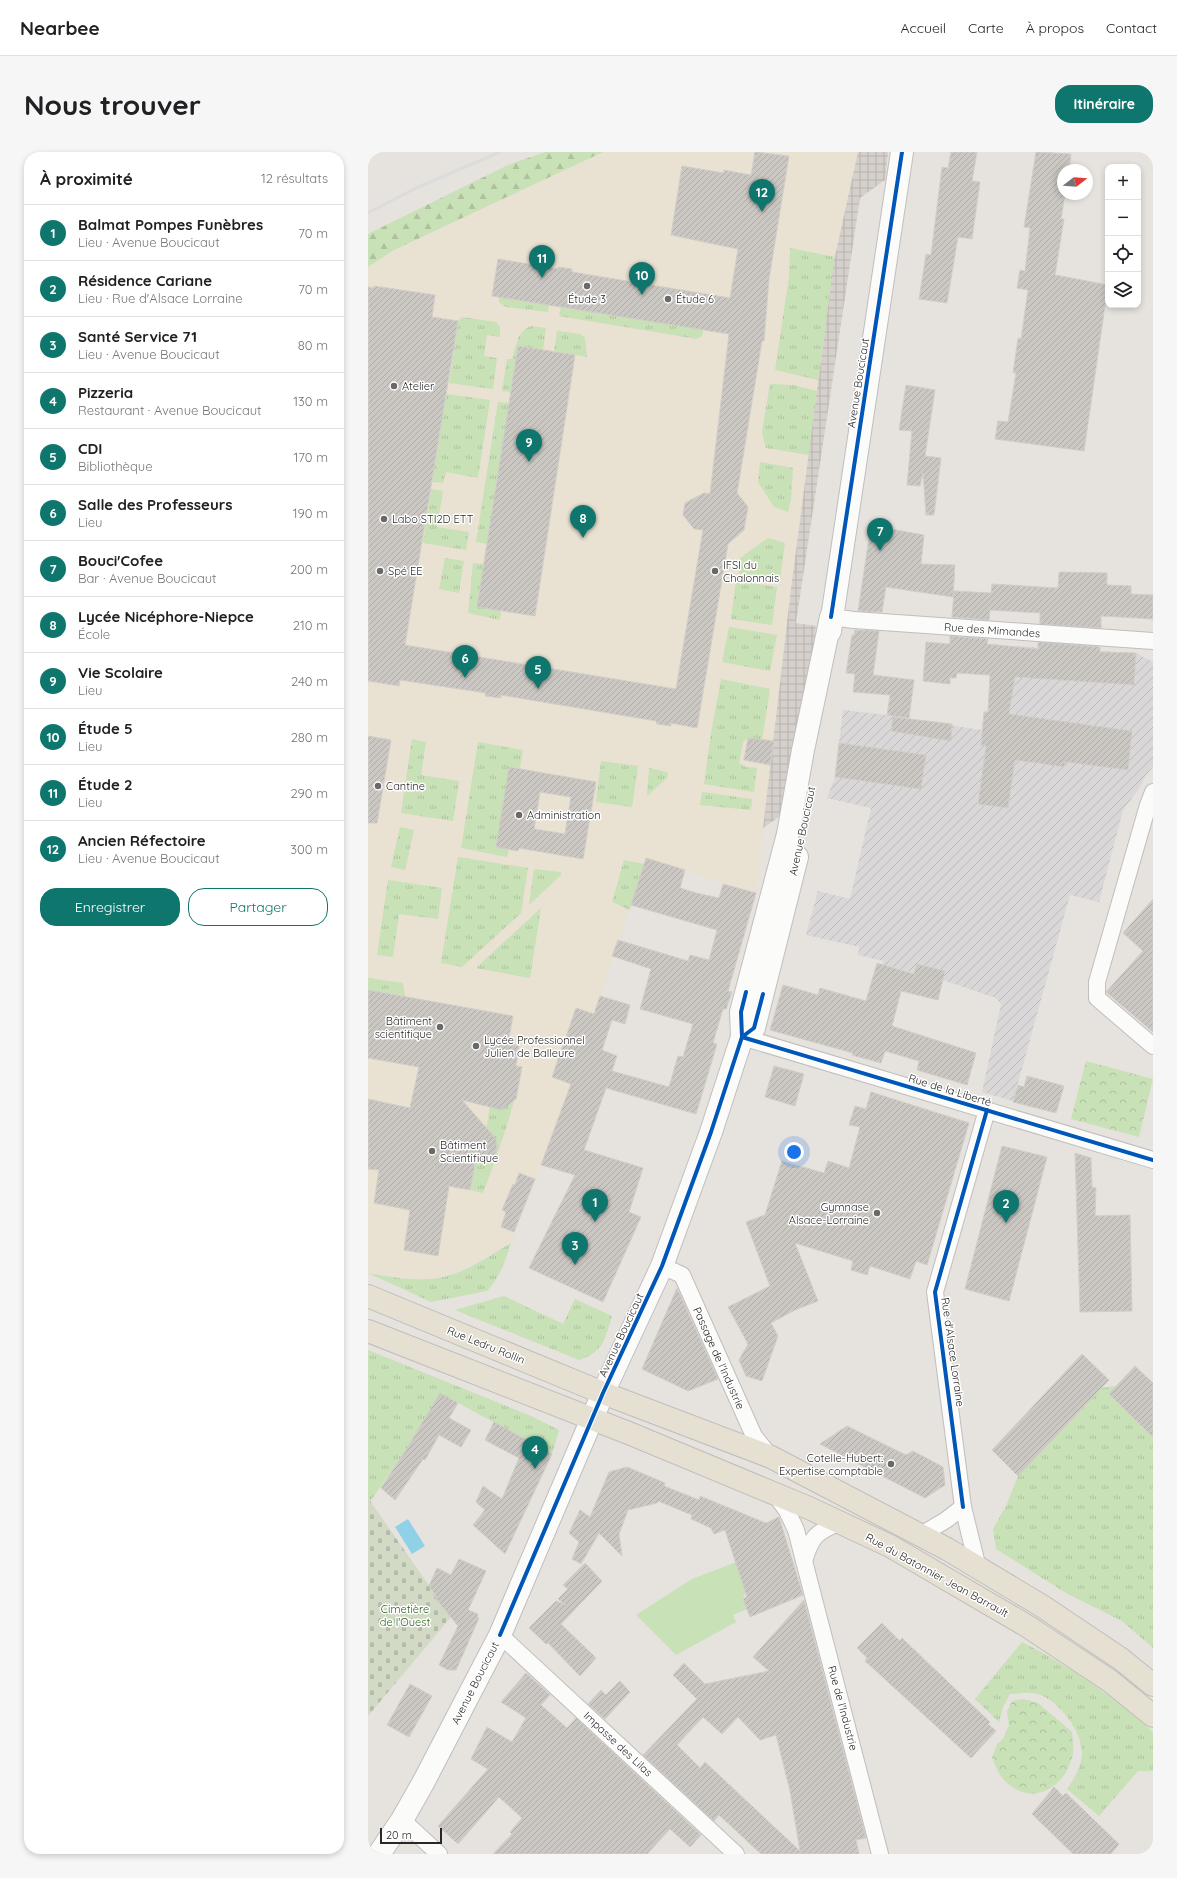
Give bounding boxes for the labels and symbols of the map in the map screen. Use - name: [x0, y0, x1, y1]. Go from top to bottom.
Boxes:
- north arrow: [1057, 164, 1093, 200]
- pin: 12: [749, 179, 775, 212]
- pin: 11: [529, 245, 555, 278]
- pin: 10: [629, 262, 655, 295]
- marker: Étude 3: [582, 281, 592, 291]
- place label: Étude 3: [568, 292, 606, 306]
- place label: Étude 6: [676, 292, 714, 306]
- marker: Étude 6: [663, 294, 673, 304]
- street label: Avenue Boucicaut: [844, 337, 872, 429]
- place label: Atelier: [402, 379, 435, 393]
- marker: Atelier: [389, 381, 399, 391]
- pin: 9: [516, 429, 542, 462]
- pin: 8: [570, 505, 596, 538]
- place label: Labo STI2D ETT: [392, 512, 474, 526]
- marker: Labo STI2D ETT: [379, 514, 389, 524]
- pin: 7: [867, 518, 893, 551]
- place label: IFSI du Chalonnais: [723, 558, 779, 585]
- place label: Spé EE: [388, 564, 423, 578]
- marker: Spé EE: [375, 566, 385, 576]
- marker: IFSI du Chalonnais: [710, 566, 720, 576]
- street label: Rue des Mimandes: [943, 620, 1041, 640]
- pin: 6: [452, 645, 478, 678]
- pin: 5: [525, 656, 551, 689]
- place label: Cantine: [386, 779, 425, 793]
- marker: Cantine: [373, 781, 383, 791]
- street label: Avenue Boucicaut: [786, 785, 818, 877]
- place label: Administration: [527, 808, 601, 822]
- marker: Administration: [514, 810, 524, 820]
- place label: Bâtiment scientifique: [375, 1014, 432, 1041]
- marker: Bâtiment scientifique: [435, 1022, 445, 1032]
- place label: Lycée Professionnel Julien de Balleure: [484, 1033, 585, 1060]
- marker: Lycée Professionnel Julien de Balleure: [471, 1041, 481, 1051]
- street label: Rue de la Liberté: [907, 1071, 993, 1109]
- place label: Bâtiment Scientifique: [440, 1138, 498, 1165]
- your location: [784, 1142, 804, 1162]
- marker: Bâtiment Scientifique: [427, 1146, 437, 1156]
- pin: 1: [582, 1189, 608, 1222]
- pin: 2: [993, 1190, 1019, 1223]
- place label: Gymnase Alsace-Lorraine: [789, 1200, 869, 1227]
- marker: Gymnase Alsace-Lorraine: [872, 1208, 882, 1218]
- pin: 3: [562, 1232, 588, 1265]
- street label: Avenue Boucicaut: [595, 1291, 647, 1379]
- street label: Rue d'Alsace Lorraine: [938, 1296, 968, 1408]
- street label: Passage de l'Industrie: [690, 1305, 748, 1411]
- street label: Rue Ledru Rollin: [445, 1323, 527, 1367]
- pin: 4: [522, 1436, 548, 1469]
- place label: Cotelle-Hubert: Expertise comptable: [779, 1451, 883, 1478]
- marker: Cotelle-Hubert: Expertise comptable: [886, 1459, 896, 1469]
- street label: Rue du Batonnier Jean Barrault: [863, 1530, 1011, 1620]
- park label: Cimetière de l'Ouest: [380, 1602, 430, 1629]
- street label: Avenue Boucicaut: [448, 1639, 502, 1727]
- street label: Rue de l'Industrie: [825, 1664, 861, 1752]
- street label: Impasse des Lilas: [581, 1708, 655, 1780]
- scale bar: [380, 1826, 442, 1845]

